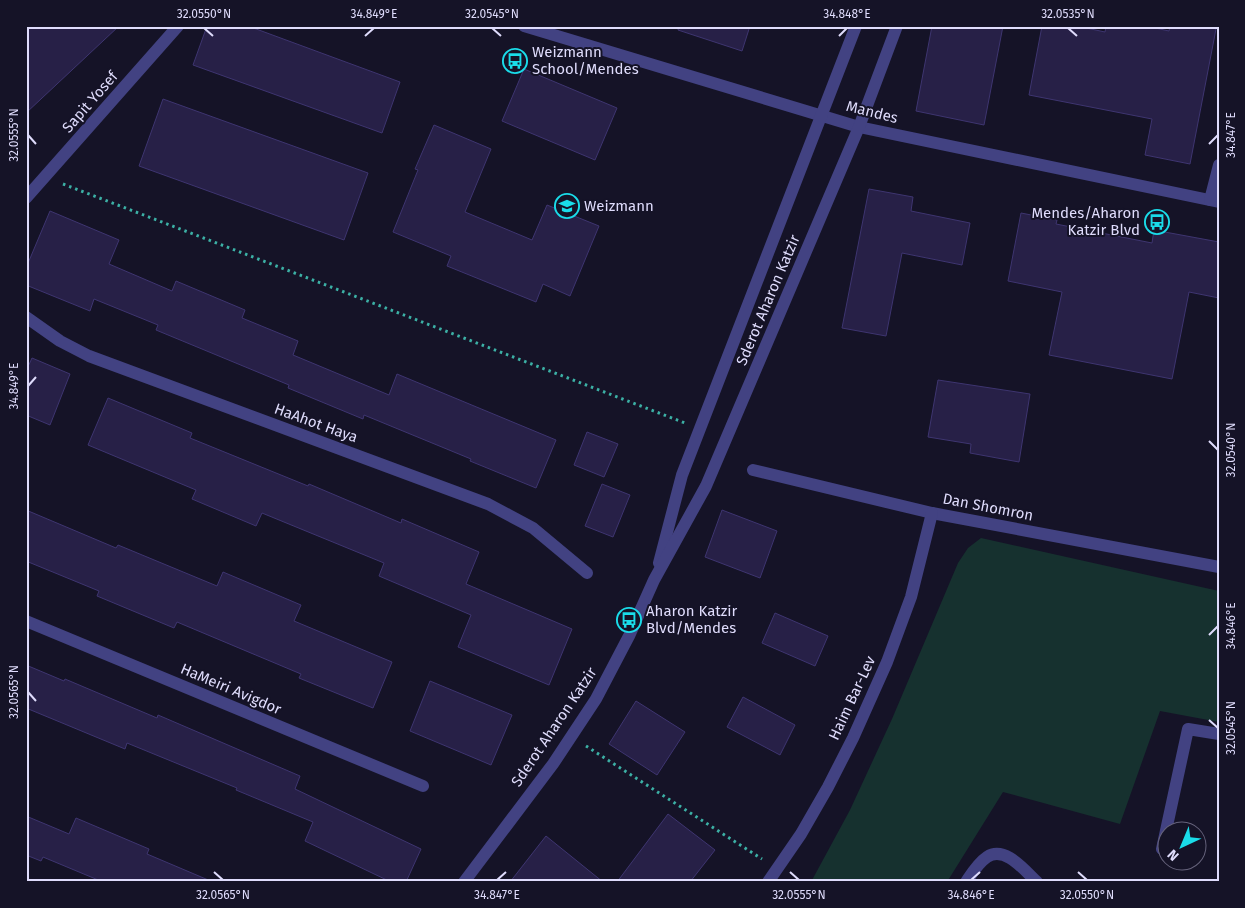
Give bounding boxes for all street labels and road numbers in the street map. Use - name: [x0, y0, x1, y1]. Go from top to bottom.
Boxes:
- street label: Sapit Yosef: [59, 67, 122, 136]
- street label: Mandes: [844, 97, 900, 127]
- street label: Sderot Aharon Katzir: [732, 232, 804, 368]
- street label: HaAhot Haya: [272, 400, 360, 446]
- street label: Dan Shomron: [941, 489, 1035, 525]
- street label: Haim Bar-Lev: [825, 653, 880, 743]
- street label: HaMeiri Avigdor: [178, 660, 284, 718]
- street label: Sderot Aharon Katzir: [507, 664, 601, 790]

